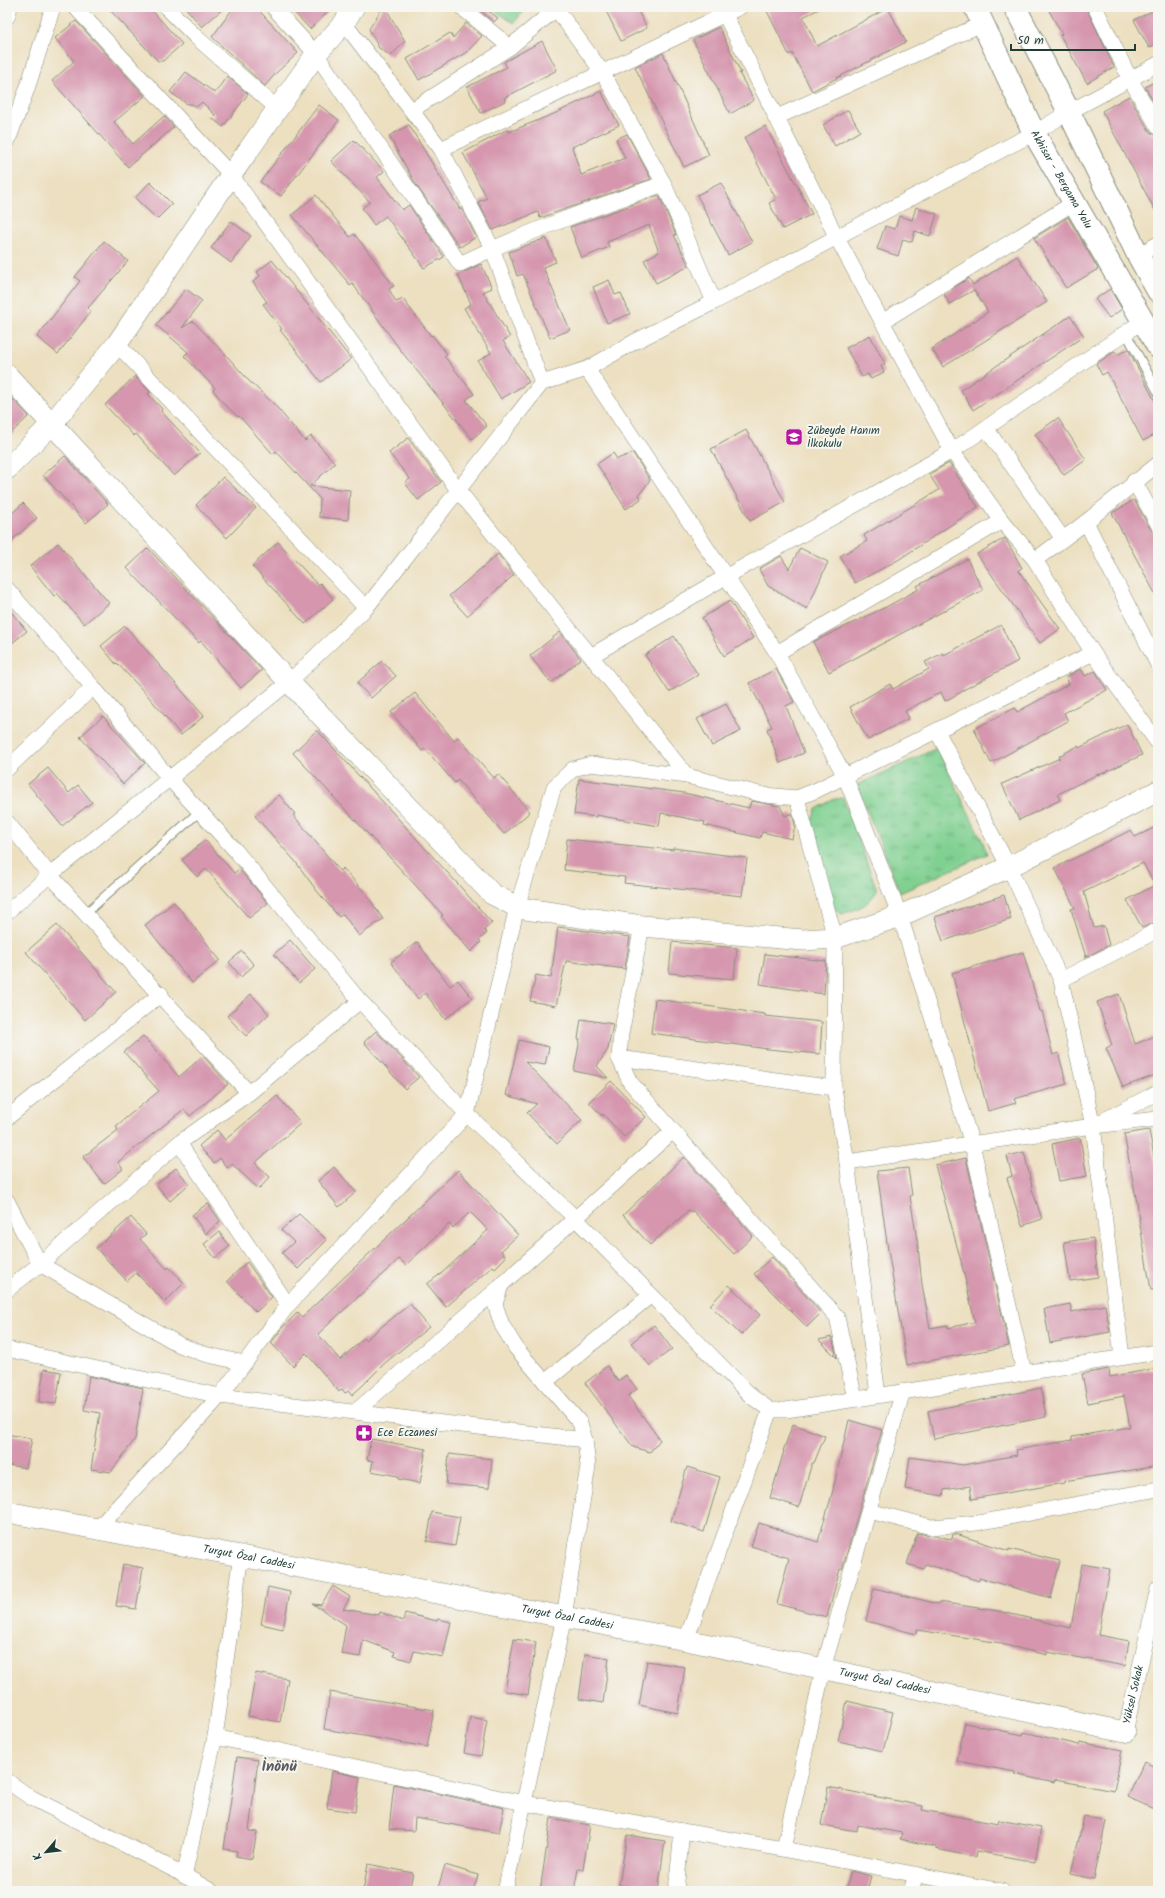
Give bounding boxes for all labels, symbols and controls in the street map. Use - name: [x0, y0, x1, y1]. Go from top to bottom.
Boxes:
- scale bar: [1011, 26, 1135, 52]
- text: 50 m: [1017, 31, 1044, 50]
- street label: Akhisar - Bergama Yolu: [1025, 127, 1097, 233]
- place label: Zübeyde Hanım İlkokulu: [807, 422, 880, 453]
- school or university icon: Zübeyde Hanım İlkokulu: [784, 427, 804, 447]
- pharmacy icon: Ece Eczanesi: [354, 1423, 374, 1443]
- place label: Ece Eczanesi: [377, 1424, 438, 1442]
- street label: Turgut Özal Caddesi: [201, 1540, 296, 1575]
- street label: Turgut Özal Caddesi: [520, 1600, 615, 1635]
- street label: Turgut Özal Caddesi: [837, 1663, 932, 1700]
- street label: Yüksel Sokak: [1118, 1663, 1149, 1726]
- district label: İnönü: [261, 1755, 297, 1779]
- north arrow: [26, 1832, 66, 1872]
- text: K: [28, 1849, 48, 1863]

